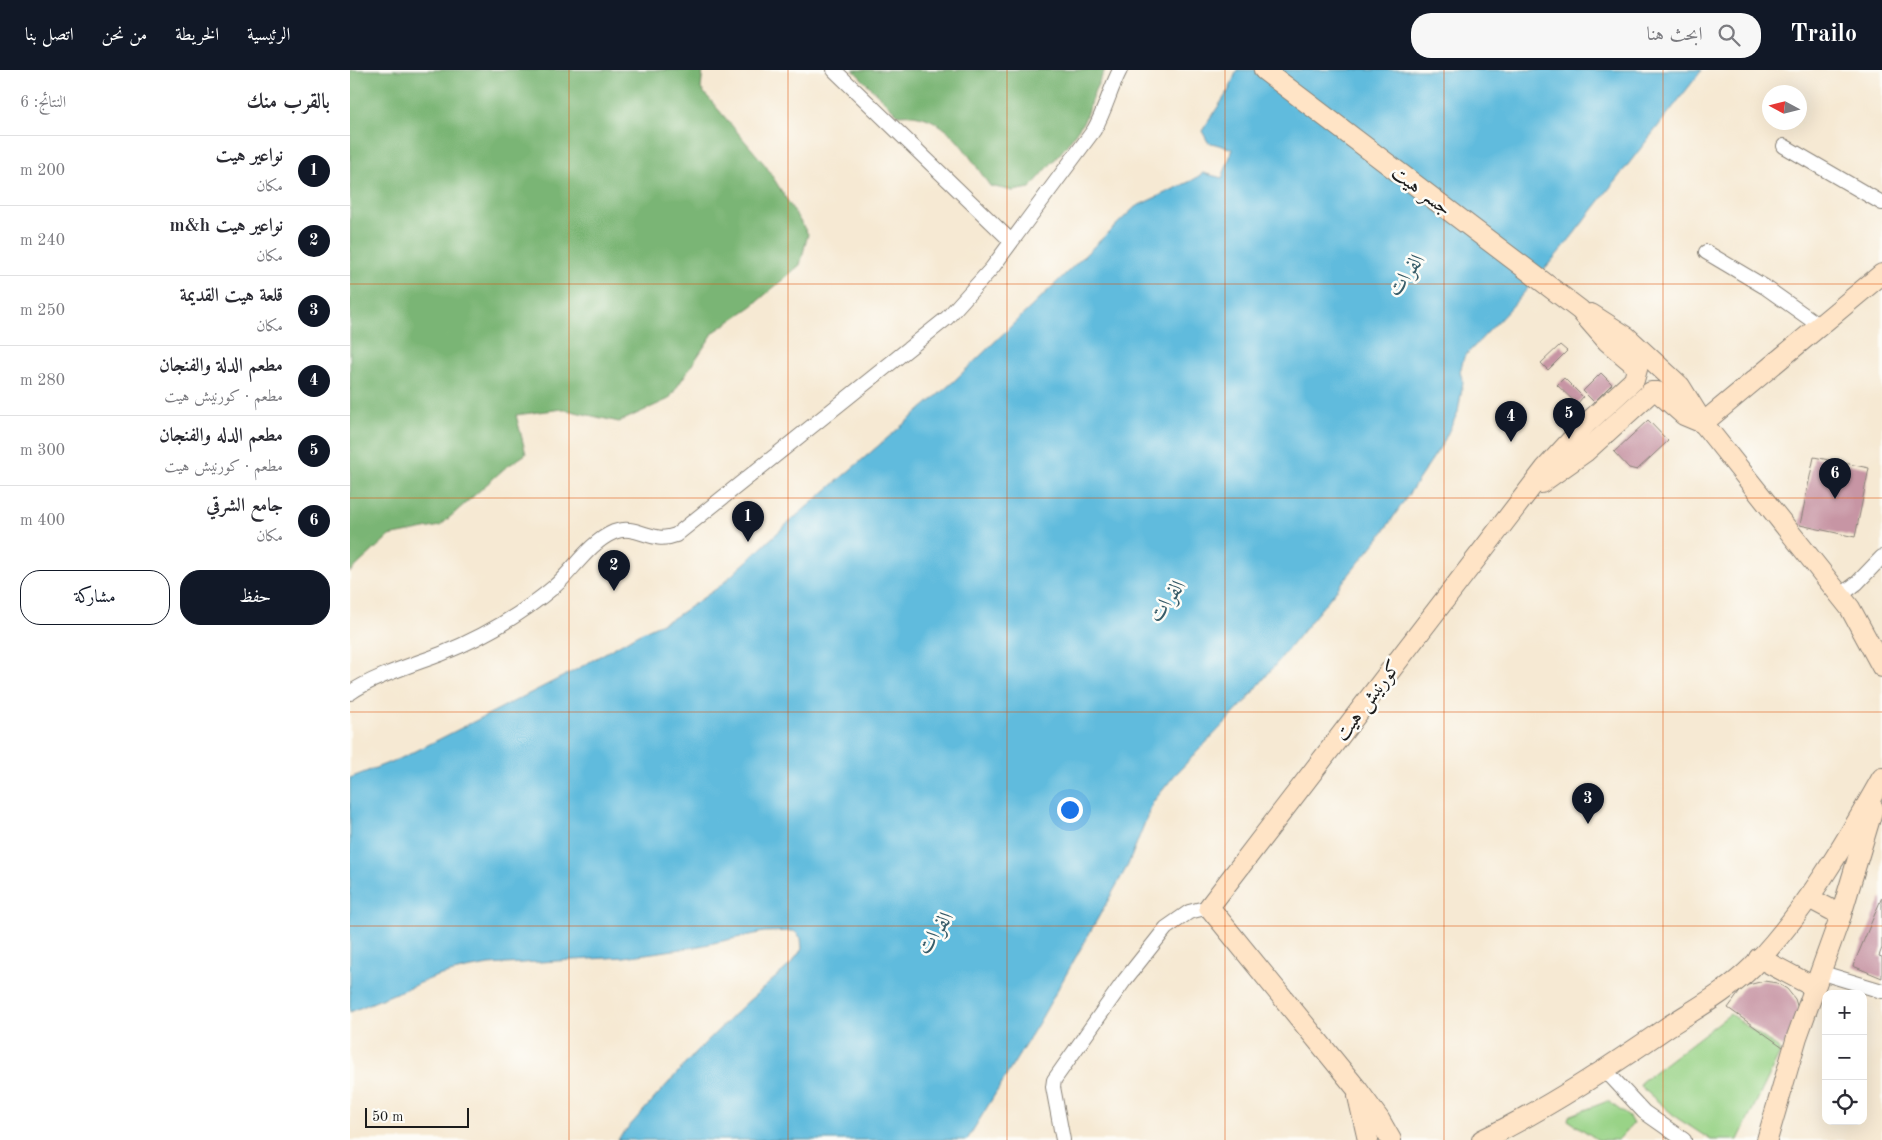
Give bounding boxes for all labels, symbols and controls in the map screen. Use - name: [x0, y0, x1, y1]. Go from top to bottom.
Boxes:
- search box: [1411, 13, 1761, 58]
- icon: search: [1715, 21, 1743, 49]
- text: Trailo: [1791, 23, 1857, 47]
- text: اتصل بنا: [25, 26, 74, 44]
- text: من نحن: [102, 26, 147, 44]
- text: الخريطة: [175, 26, 219, 44]
- text: الرئيسية: [247, 26, 290, 44]
- text: ابحث هنا: [1647, 26, 1703, 45]
- north arrow: [1762, 85, 1807, 130]
- text: بالقرب منك: [247, 92, 330, 113]
- text: النتائج: 6: [20, 95, 66, 111]
- text: نواعير هيت: [216, 147, 283, 166]
- text: 200 m: [20, 163, 65, 179]
- text: 1: [309, 163, 319, 179]
- street label: جسر هيت: [1386, 163, 1454, 222]
- text: مكان: [256, 179, 283, 195]
- text: نواعير هيت m&h: [169, 217, 283, 236]
- text: 240 m: [20, 233, 65, 249]
- text: 2: [309, 233, 319, 249]
- text: مكان: [256, 249, 283, 265]
- water label: الفرات: [1385, 250, 1430, 301]
- text: قلعة هيت القديمة: [180, 287, 283, 306]
- text: 250 m: [20, 303, 65, 319]
- text: 3: [309, 303, 319, 319]
- text: مكان: [256, 319, 283, 335]
- text: مطعم الدلة والفنجان: [159, 357, 283, 376]
- text: 280 m: [20, 373, 65, 389]
- text: 4: [309, 373, 319, 389]
- text: مطعم · كورنيش هيت: [164, 389, 283, 405]
- pin: 5: [1553, 398, 1585, 439]
- pin: 4: [1495, 401, 1527, 442]
- text: مطعم الدله والفنجان: [159, 427, 283, 446]
- text: 300 m: [20, 443, 65, 459]
- text: 5: [309, 443, 319, 459]
- pin: 6: [1819, 458, 1851, 499]
- text: مطعم · كورنيش هيت: [164, 459, 283, 475]
- text: جامع الشرقي: [206, 497, 283, 516]
- pin: 1: [732, 501, 764, 542]
- text: 400 m: [20, 513, 65, 529]
- text: 6: [309, 513, 319, 529]
- text: مكان: [256, 529, 283, 545]
- pin: 2: [598, 550, 630, 591]
- button: مشاركة: [20, 570, 170, 625]
- button: حفظ: [180, 570, 330, 625]
- water label: الفرات: [1146, 576, 1191, 627]
- street label: كورنيش هيت: [1331, 657, 1407, 746]
- pin: 3: [1572, 783, 1604, 824]
- your location: [1057, 797, 1083, 823]
- water label: الفرات: [914, 907, 959, 959]
- map controls: [1822, 990, 1867, 1125]
- button: +: [1822, 990, 1867, 1035]
- button: −: [1822, 1035, 1867, 1080]
- button: locate: [1822, 1080, 1867, 1125]
- scale bar: [365, 1105, 469, 1128]
- text: 50 m: [372, 1110, 403, 1124]

